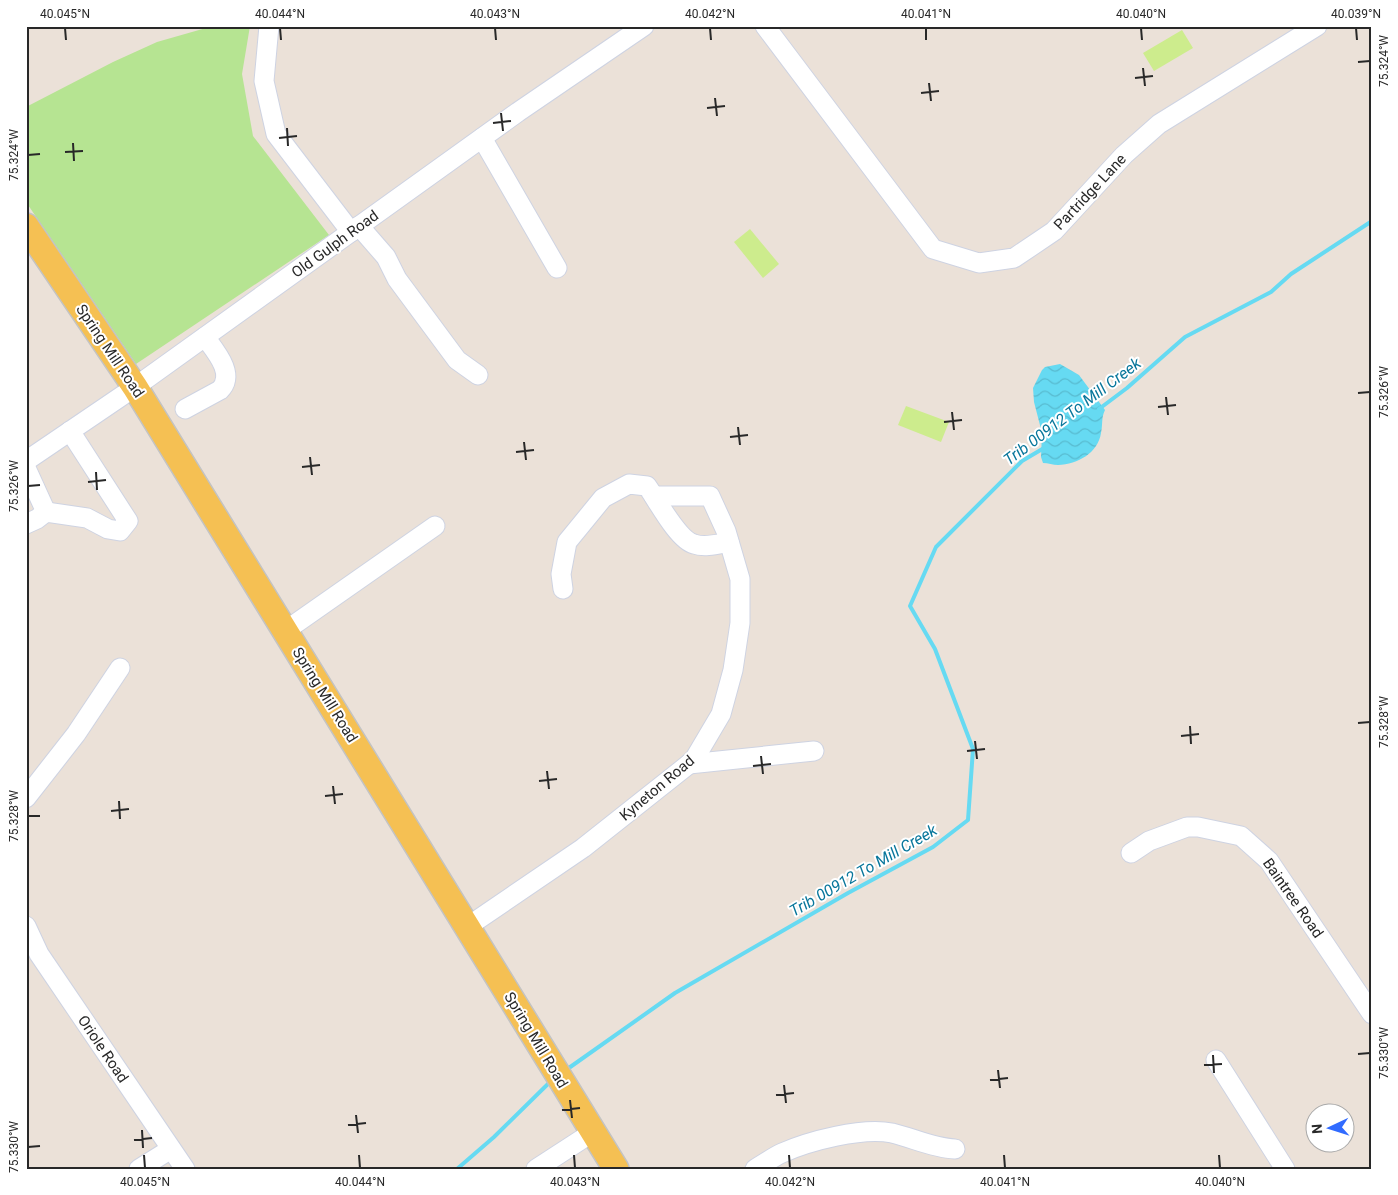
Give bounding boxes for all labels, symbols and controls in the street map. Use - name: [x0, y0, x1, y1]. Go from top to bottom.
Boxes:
- text: 40.045°N: [40, 7, 90, 21]
- text: 40.044°N: [255, 7, 305, 21]
- text: 40.043°N: [470, 7, 520, 21]
- text: 40.042°N: [685, 7, 735, 21]
- text: 40.041°N: [901, 7, 951, 21]
- text: 40.040°N: [1116, 7, 1166, 21]
- text: 40.039°N: [1331, 7, 1381, 21]
- text: 75.324°W: [1377, 35, 1391, 87]
- text: 75.324°W: [7, 129, 21, 181]
- street label: Partridge Lane: [1050, 150, 1130, 234]
- street label: Old Gulph Road: [288, 206, 382, 282]
- street label: Spring Mill Road: [72, 301, 148, 401]
- water label: Trib 00912 To Mill Creek: [1000, 353, 1146, 469]
- text: 75.326°W: [1377, 366, 1391, 418]
- text: 75.326°W: [7, 460, 21, 512]
- street label: Spring Mill Road: [289, 644, 361, 746]
- text: 75.328°W: [1377, 696, 1391, 748]
- street label: Kyneton Road: [616, 751, 698, 825]
- text: 75.328°W: [7, 790, 21, 842]
- water label: Trib 00912 To Mill Creek: [786, 820, 941, 920]
- street label: Baintree Road: [1259, 855, 1327, 941]
- street label: Spring Mill Road: [500, 989, 572, 1091]
- street label: Oriole Road: [74, 1012, 132, 1086]
- text: 75.330°W: [1377, 1027, 1391, 1079]
- north arrow: [1306, 1102, 1356, 1152]
- text: 75.330°W: [7, 1121, 21, 1173]
- text: N: [1309, 1123, 1325, 1134]
- text: 40.045°N: [120, 1175, 170, 1189]
- text: 40.044°N: [335, 1175, 385, 1189]
- text: 40.043°N: [550, 1175, 600, 1189]
- text: 40.042°N: [765, 1175, 815, 1189]
- text: 40.041°N: [980, 1175, 1030, 1189]
- text: 40.040°N: [1195, 1175, 1245, 1189]

